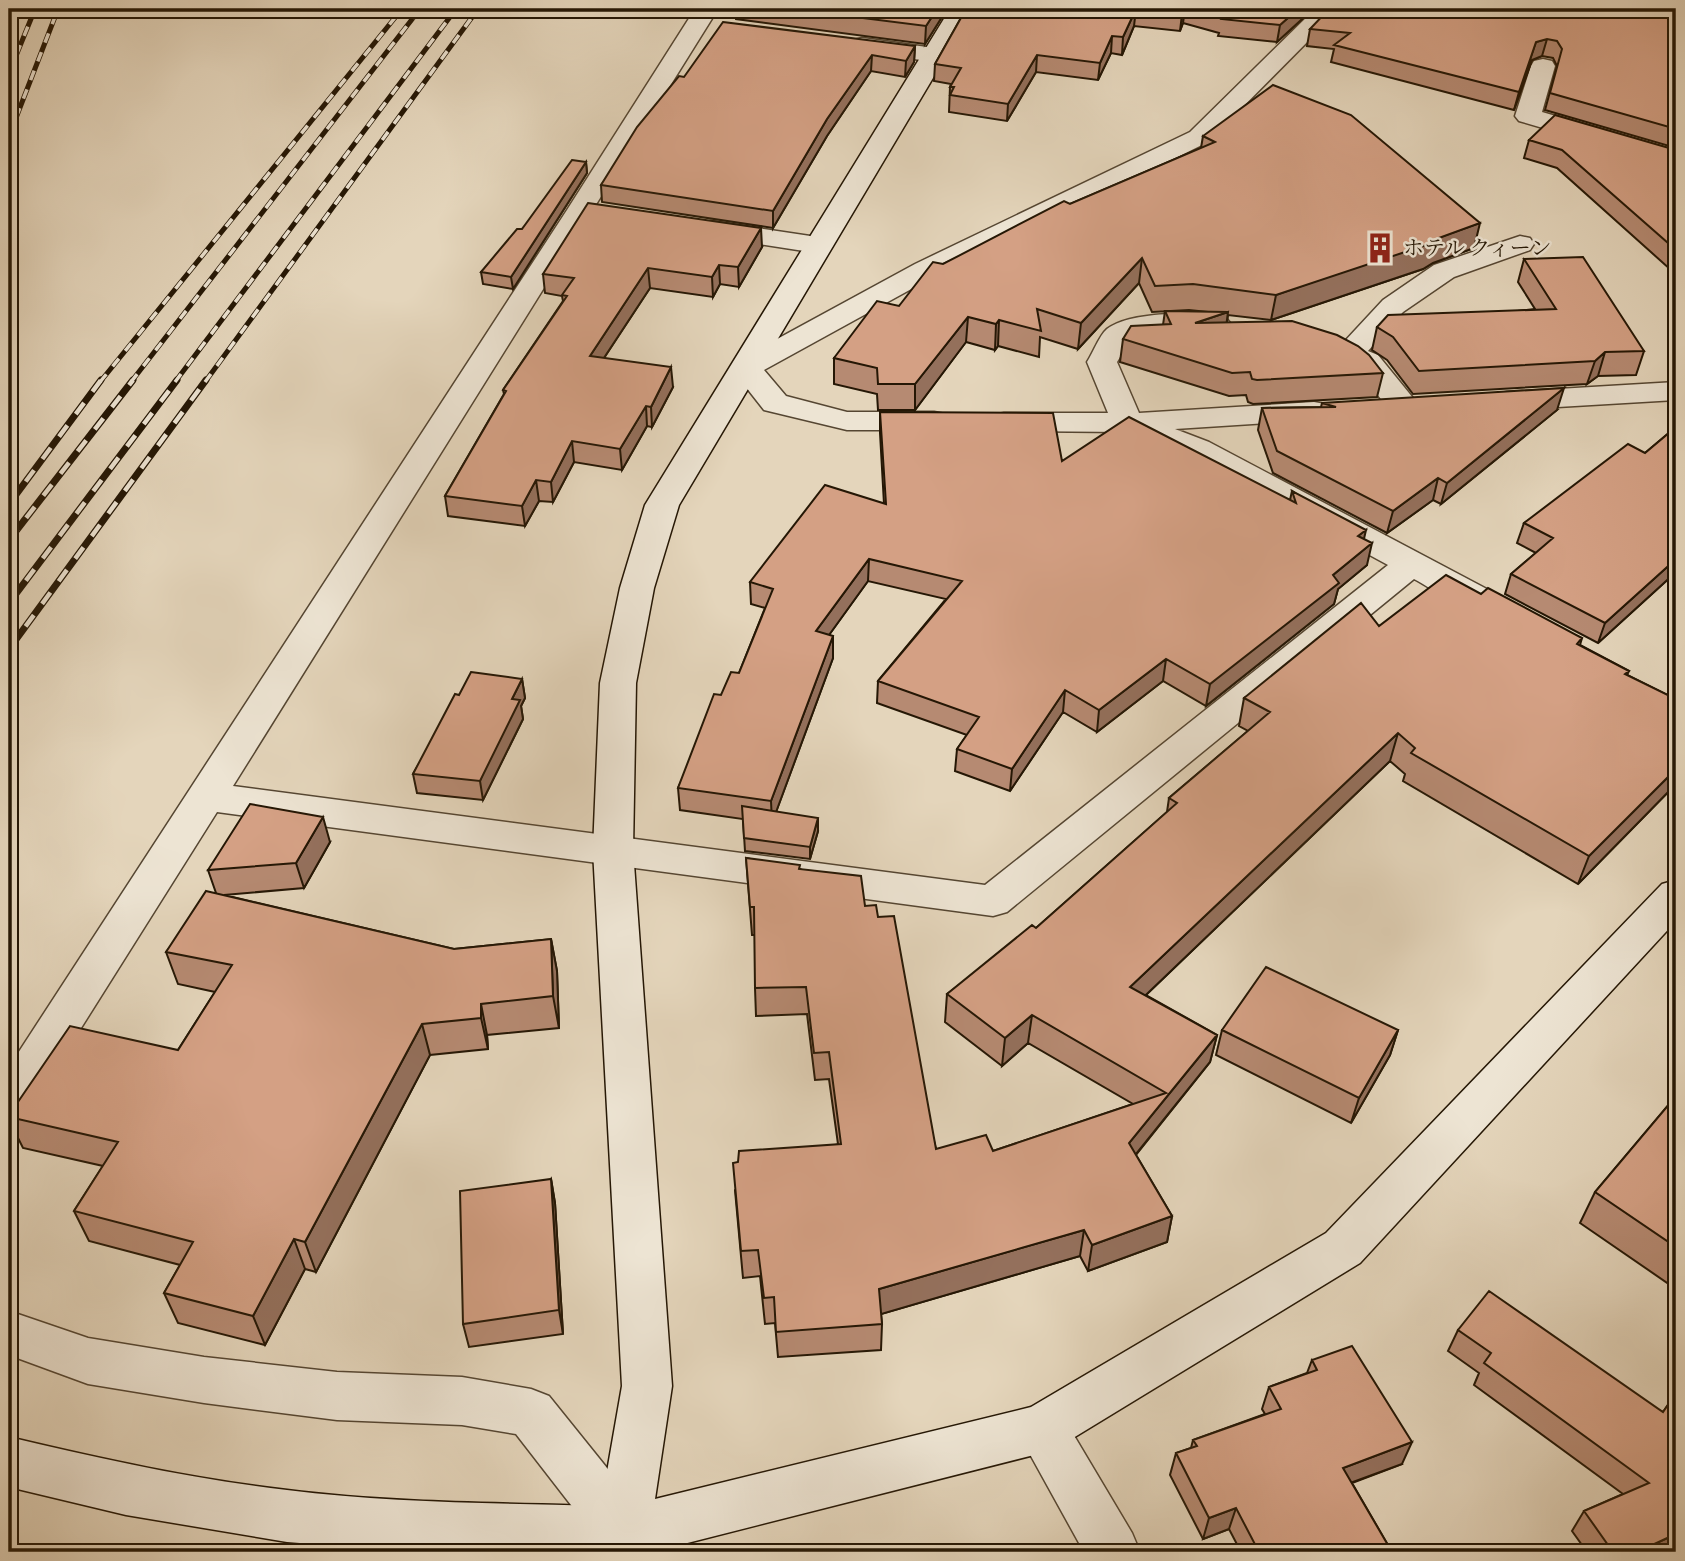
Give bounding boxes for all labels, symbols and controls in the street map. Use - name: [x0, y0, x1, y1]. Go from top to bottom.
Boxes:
- building icon: ホテル クィーン: [1363, 231, 1397, 265]
- place label: ホテル クィーン: [1403, 236, 1551, 263]

